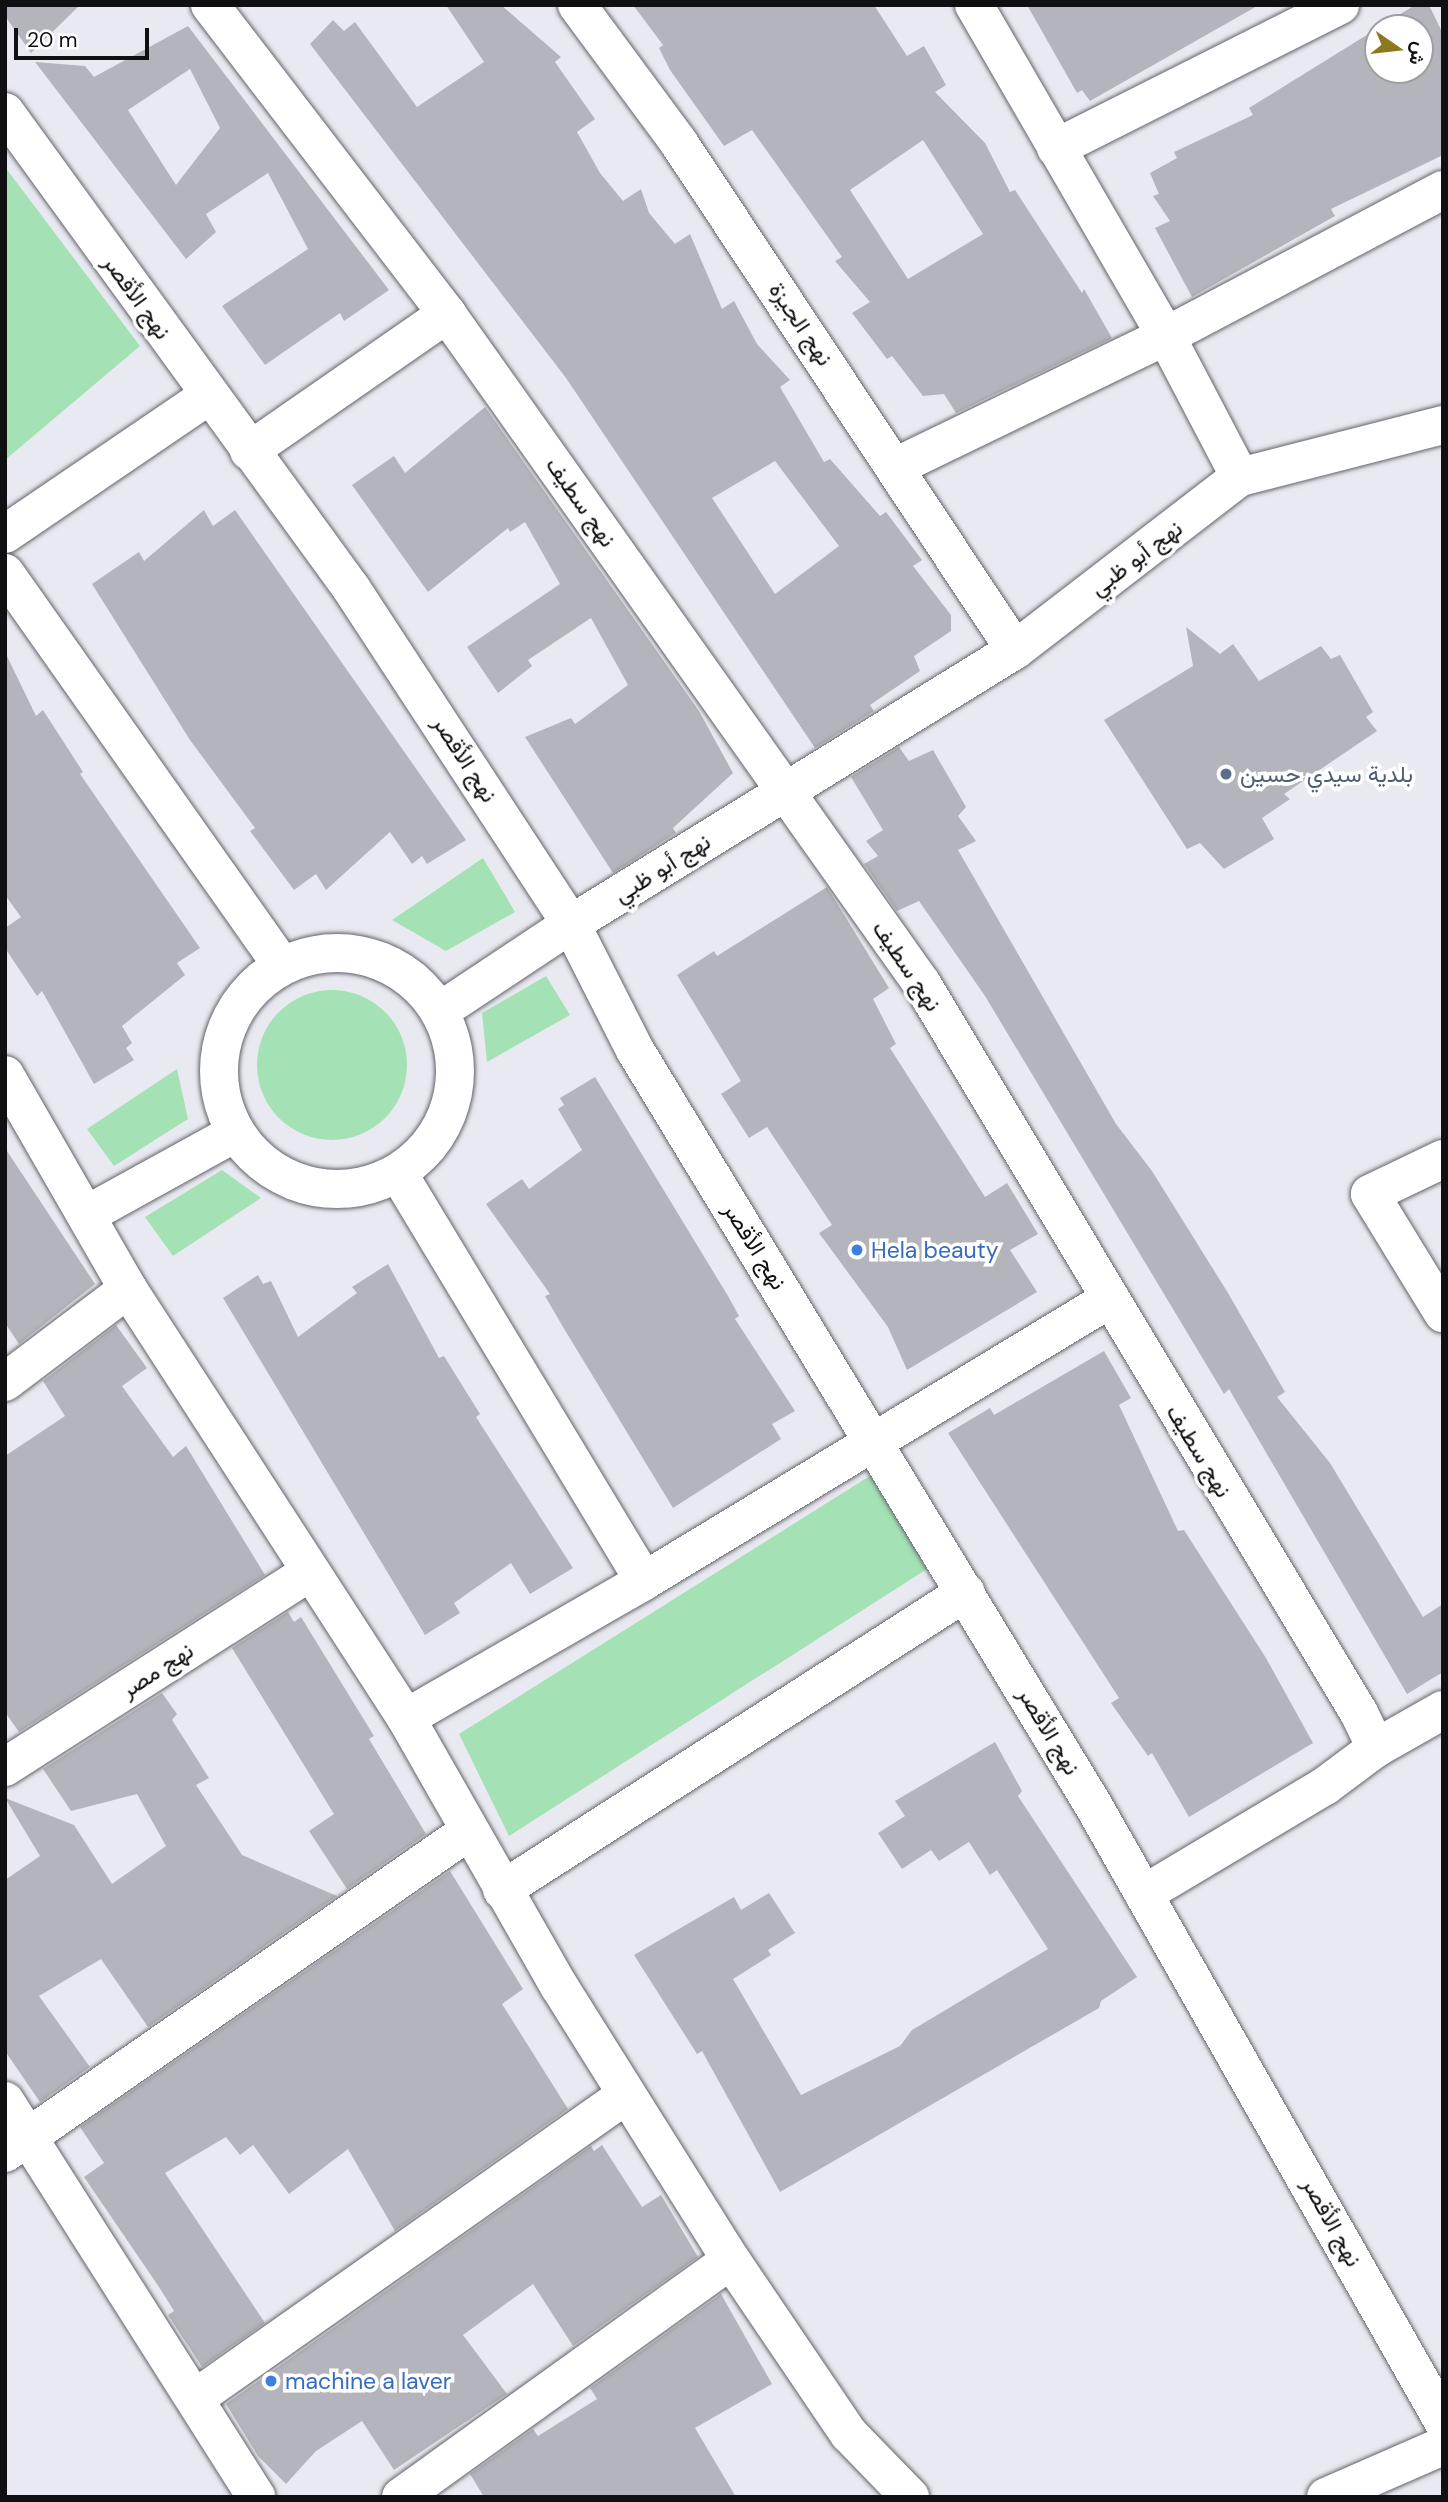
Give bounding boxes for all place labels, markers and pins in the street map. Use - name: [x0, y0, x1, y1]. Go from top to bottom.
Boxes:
- place label: بلدية سيدي حسين: [1240, 760, 1413, 788]
- marker: بلدية سيدي حسين: [1218, 766, 1234, 782]
- place label: Hela beauty: [871, 1236, 998, 1264]
- marker: Hela beauty: [849, 1242, 865, 1258]
- place label: machine a laver: [285, 2367, 451, 2395]
- marker: machine a laver: [263, 2373, 279, 2389]

